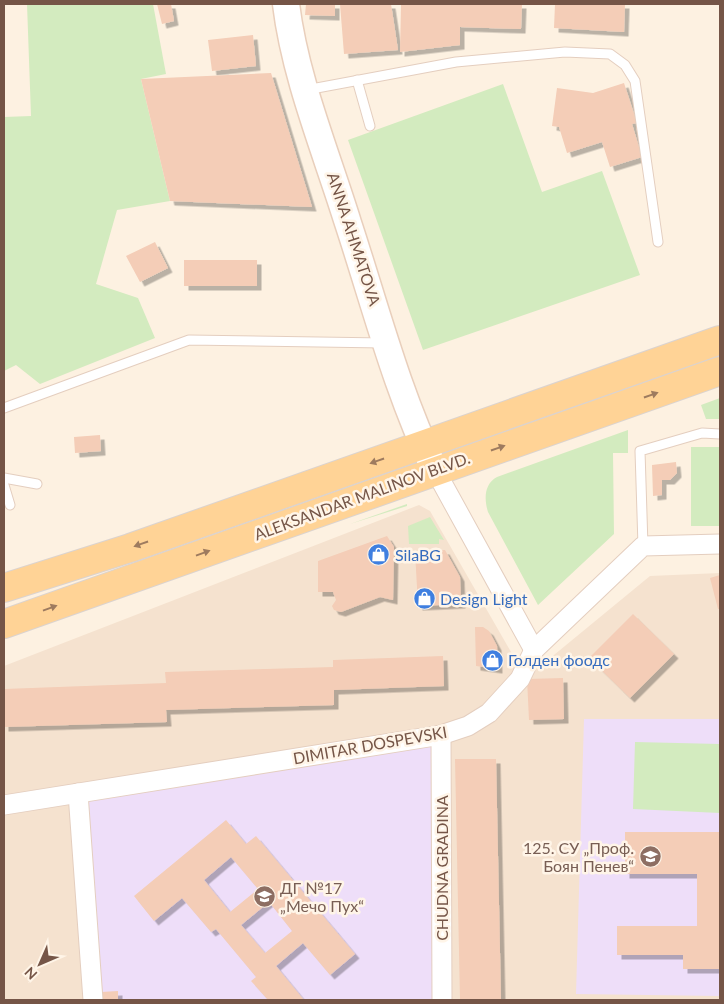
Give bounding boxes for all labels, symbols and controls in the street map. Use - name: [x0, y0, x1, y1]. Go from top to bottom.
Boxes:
- street label: ANNA AHMATOVA: [324, 170, 385, 308]
- one-way arrow: [644, 391, 659, 398]
- one-way arrow: [491, 444, 506, 452]
- street label: ALEKSANDAR MALINOV BLVD.: [251, 448, 472, 543]
- one-way arrow: [369, 457, 384, 465]
- one-way arrow: [133, 540, 148, 548]
- shop icon: SilaBG: [367, 543, 391, 567]
- place label: SilaBG: [395, 545, 441, 564]
- one-way arrow: [196, 549, 211, 557]
- shop icon: Design Light: [412, 587, 436, 611]
- place label: Design Light: [440, 589, 528, 608]
- one-way arrow: [43, 604, 58, 612]
- shop icon: Голден фоодс: [480, 648, 504, 672]
- place label: Голден фоодс: [508, 650, 610, 669]
- street label: DIMITAR DOSPEVSKI: [291, 722, 448, 767]
- street label: CHUDNA GRADINA: [432, 795, 451, 941]
- place label: 125. СУ „Проф. Боян Пенев“: [523, 838, 634, 875]
- school or university icon: 125. СУ „Проф. Боян Пенев“: [638, 845, 662, 869]
- place label: ДГ №17 „Мечо Пух“: [280, 878, 364, 915]
- school or university icon: ДГ №17 „Мечо Пух“: [252, 885, 276, 909]
- north arrow: [15, 939, 65, 989]
- text: N: [21, 964, 40, 983]

